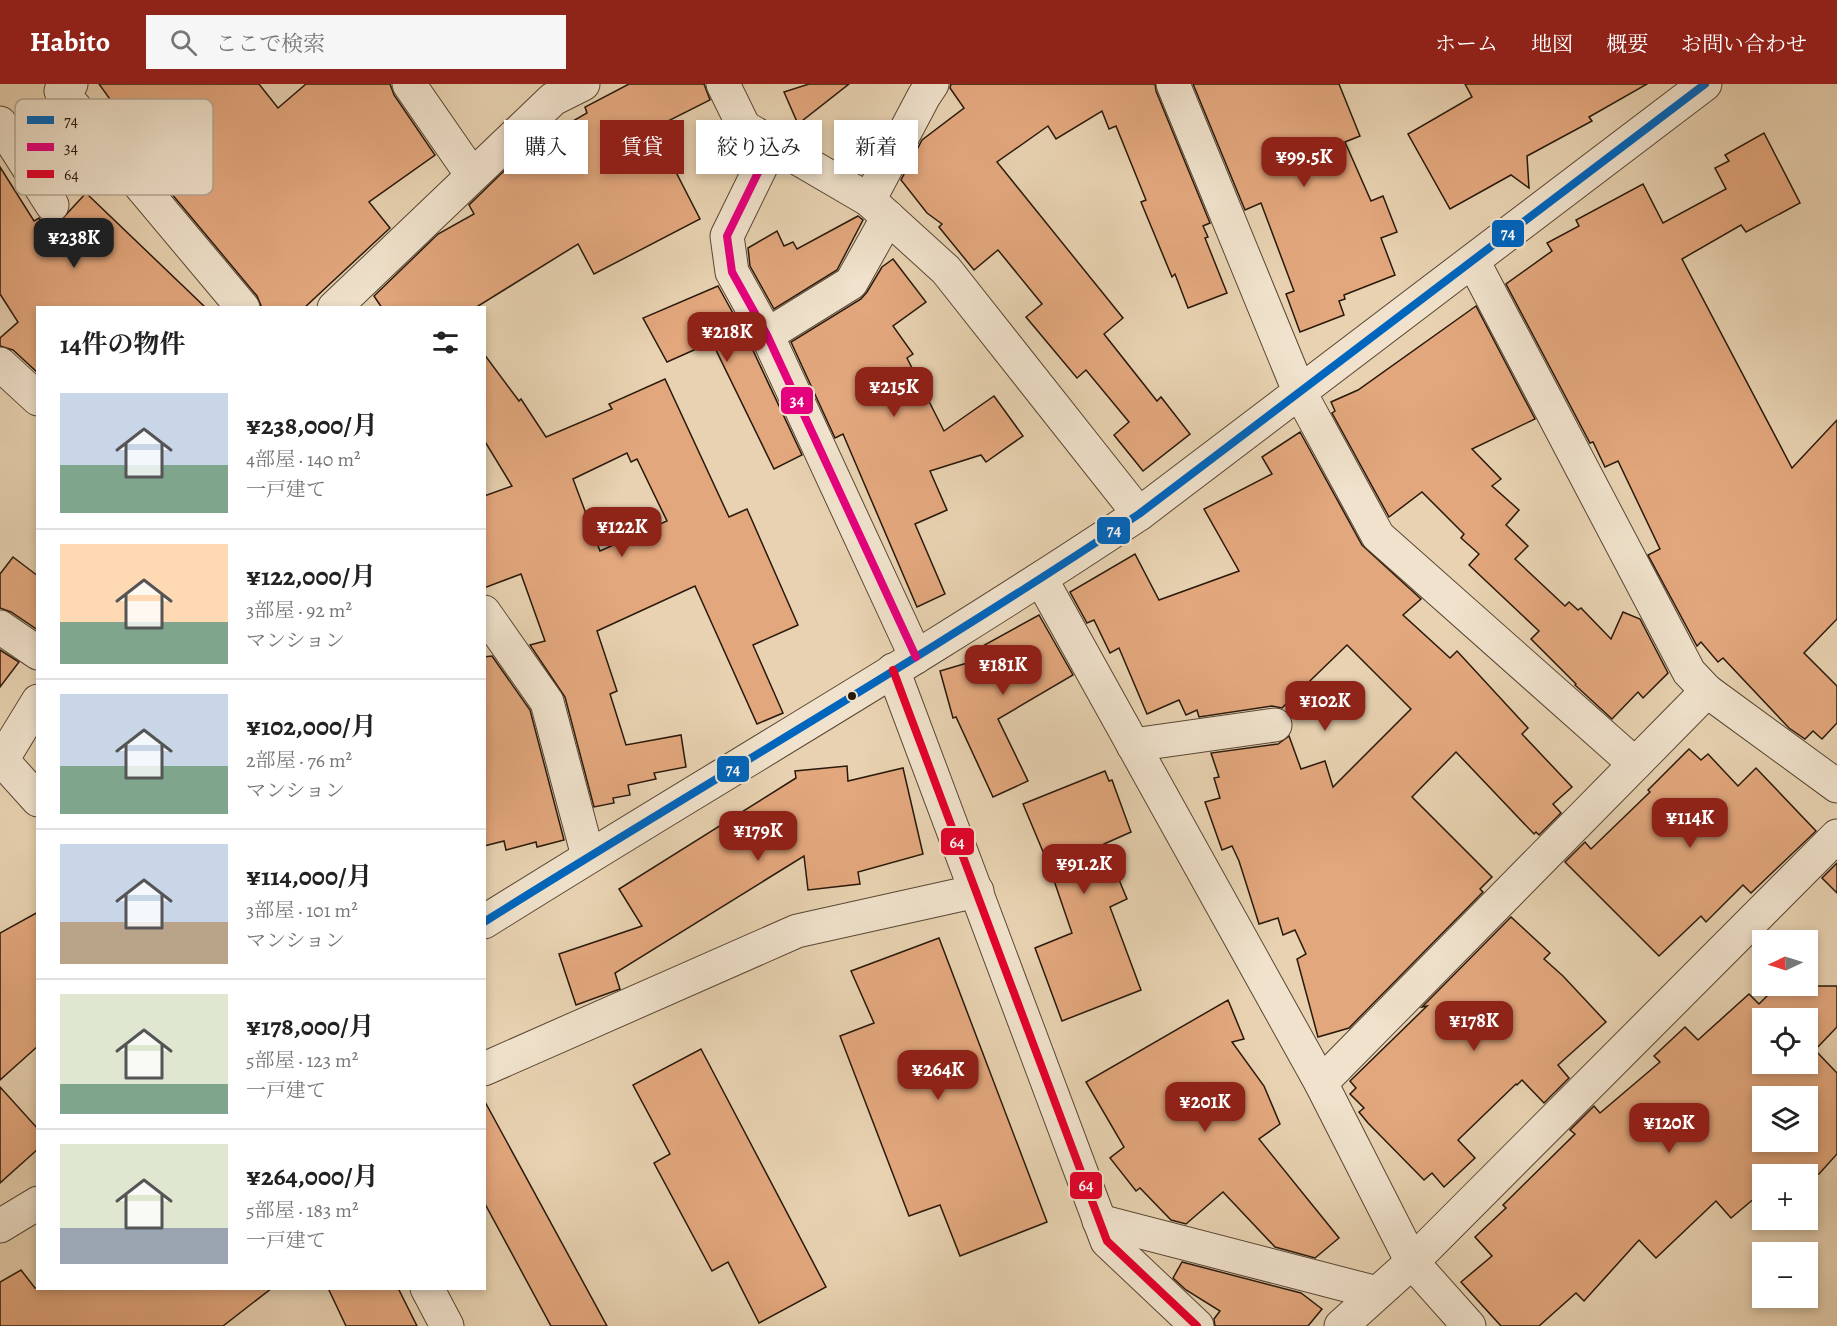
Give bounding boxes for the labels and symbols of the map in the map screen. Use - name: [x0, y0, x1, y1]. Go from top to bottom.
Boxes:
- legend: [15, 99, 213, 195]
- text: 74: [64, 110, 78, 132]
- text: 34: [64, 137, 78, 159]
- pin: ¥99.5K: [1255, 137, 1353, 188]
- text: 64: [64, 164, 79, 186]
- pin: ¥238K: [32, 218, 116, 269]
- line badge: 74: [1491, 219, 1525, 248]
- text: 74: [1501, 223, 1516, 245]
- pin: ¥218K: [685, 312, 769, 363]
- pin: ¥215K: [852, 367, 936, 418]
- line badge: 34: [780, 386, 814, 415]
- text: 34: [790, 390, 805, 412]
- pin: ¥122K: [580, 507, 664, 558]
- line badge: 74: [1096, 516, 1131, 545]
- text: 74: [1107, 520, 1122, 542]
- pin: ¥181K: [961, 645, 1045, 696]
- pin: ¥102K: [1283, 681, 1367, 732]
- unlabelled marker: [846, 690, 858, 702]
- line badge: 74: [716, 755, 750, 783]
- text: 74: [726, 759, 741, 781]
- pin: ¥114K: [1648, 798, 1732, 849]
- pin: ¥179K: [716, 811, 800, 862]
- line badge: 64: [940, 827, 975, 856]
- text: 64: [950, 832, 965, 854]
- pin: ¥91.2K: [1035, 844, 1133, 895]
- north arrow: [1752, 930, 1818, 996]
- pin: ¥178K: [1432, 1001, 1516, 1052]
- pin: ¥264K: [896, 1050, 980, 1101]
- pin: ¥201K: [1163, 1082, 1247, 1133]
- pin: ¥120K: [1627, 1103, 1711, 1154]
- line badge: 64: [1069, 1171, 1103, 1200]
- text: 64: [1079, 1175, 1094, 1197]

